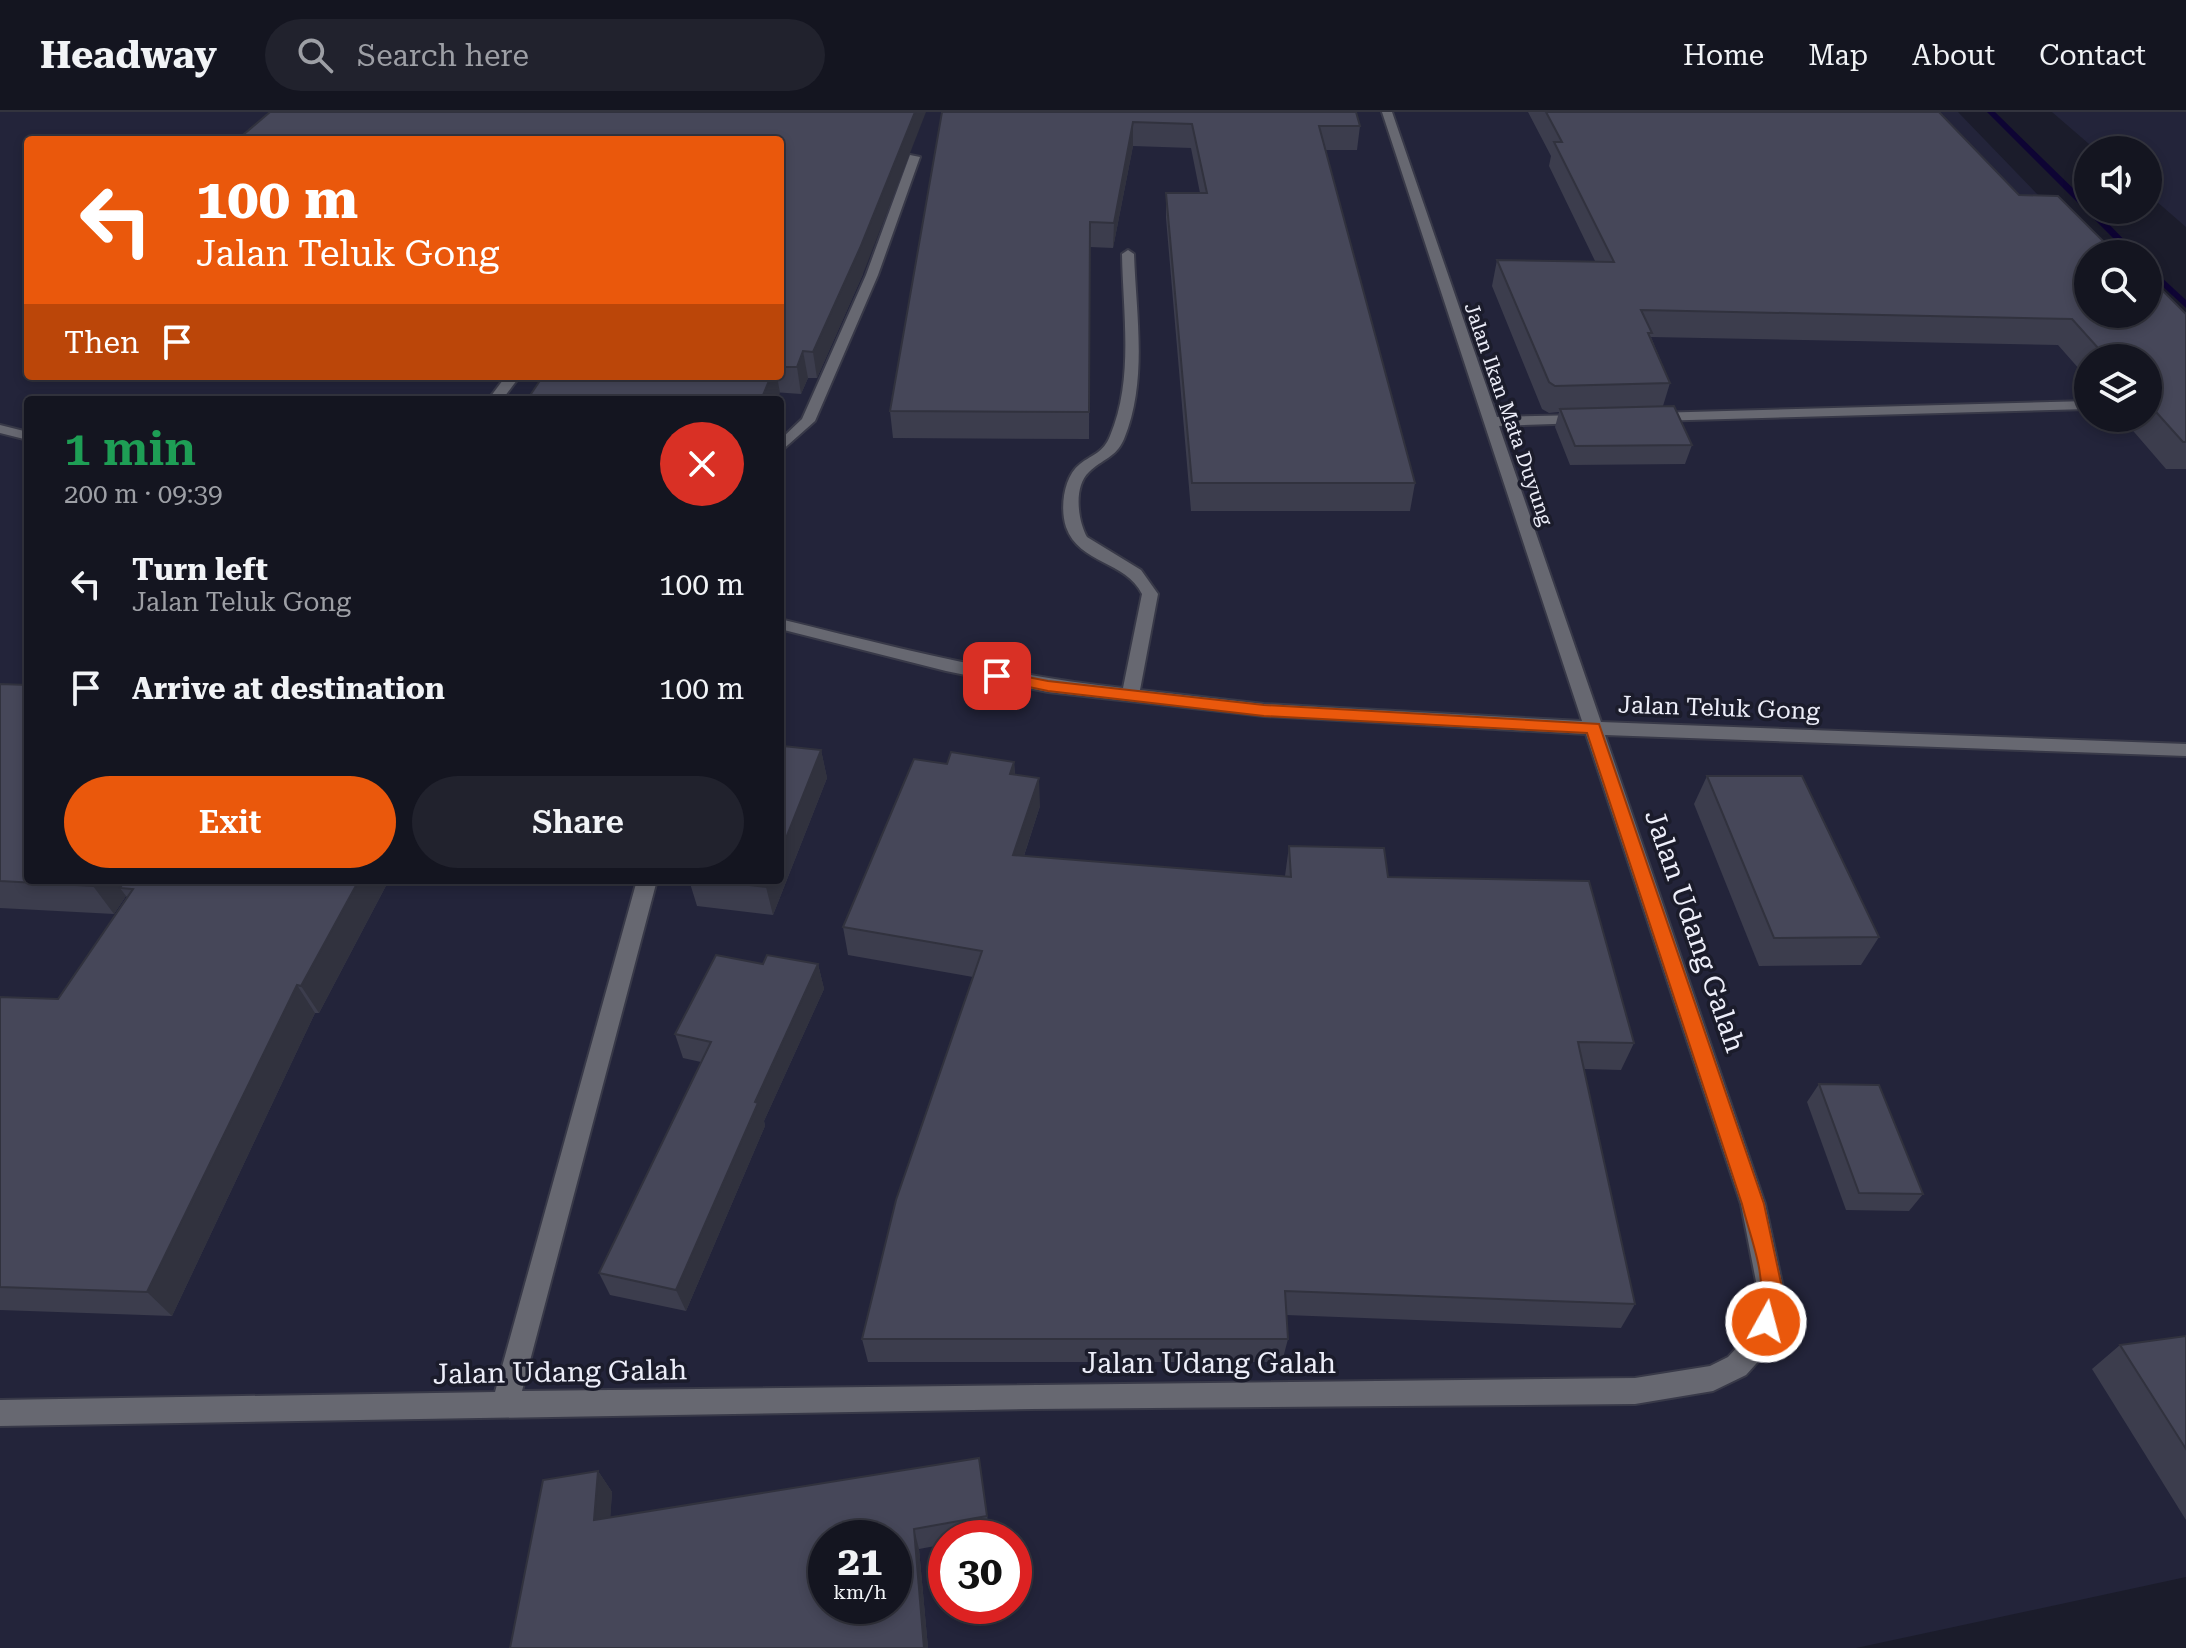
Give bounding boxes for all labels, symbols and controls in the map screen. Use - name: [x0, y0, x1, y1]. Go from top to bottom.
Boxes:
- search box: [265, 19, 825, 91]
- text: Headway: [40, 33, 217, 77]
- icon: search: [293, 33, 337, 77]
- text: Search here: [357, 38, 529, 73]
- text: Home: [1683, 39, 1764, 72]
- text: Map: [1808, 39, 1868, 72]
- text: About: [1912, 39, 1995, 72]
- text: Contact: [2039, 39, 2146, 72]
- map controls: [2074, 136, 2162, 432]
- button: sound: [2074, 136, 2162, 224]
- text: 100 m: [196, 166, 358, 232]
- icon: left: [64, 168, 168, 272]
- text: Jalan Teluk Gong: [196, 233, 499, 275]
- button: search: [2074, 240, 2162, 328]
- street label: Jalan Ikan Mata Duyung: [1460, 299, 1559, 529]
- icon: arrive: [155, 320, 199, 364]
- text: Then: [64, 325, 139, 360]
- button: layers: [2074, 344, 2162, 432]
- text: 1 min: [64, 421, 196, 477]
- button: close: [660, 422, 744, 506]
- text: 200 m · 09:39: [64, 479, 223, 509]
- text: Turn left: [132, 552, 268, 587]
- icon: left: [64, 562, 108, 606]
- text: 100 m: [659, 567, 744, 602]
- text: Jalan Teluk Gong: [132, 587, 351, 617]
- pin: [963, 642, 1031, 710]
- icon: arrive: [975, 654, 1019, 698]
- icon: arrive: [64, 666, 108, 710]
- text: Arrive at destination: [132, 671, 445, 706]
- text: 100 m: [659, 671, 744, 706]
- street label: Jalan Teluk Gong: [1618, 690, 1821, 726]
- button: Exit: [64, 776, 396, 868]
- button: Share: [412, 776, 744, 868]
- street label: Jalan Udang Galah: [1638, 805, 1752, 1057]
- position arrow: [1724, 1280, 1808, 1364]
- street label: Jalan Udang Galah: [1082, 1347, 1336, 1380]
- street label: Jalan Udang Galah: [433, 1353, 687, 1391]
- speed limit sign: 30: [928, 1520, 1032, 1624]
- text: 21: [838, 1538, 882, 1585]
- text: km/h: [833, 1580, 887, 1604]

